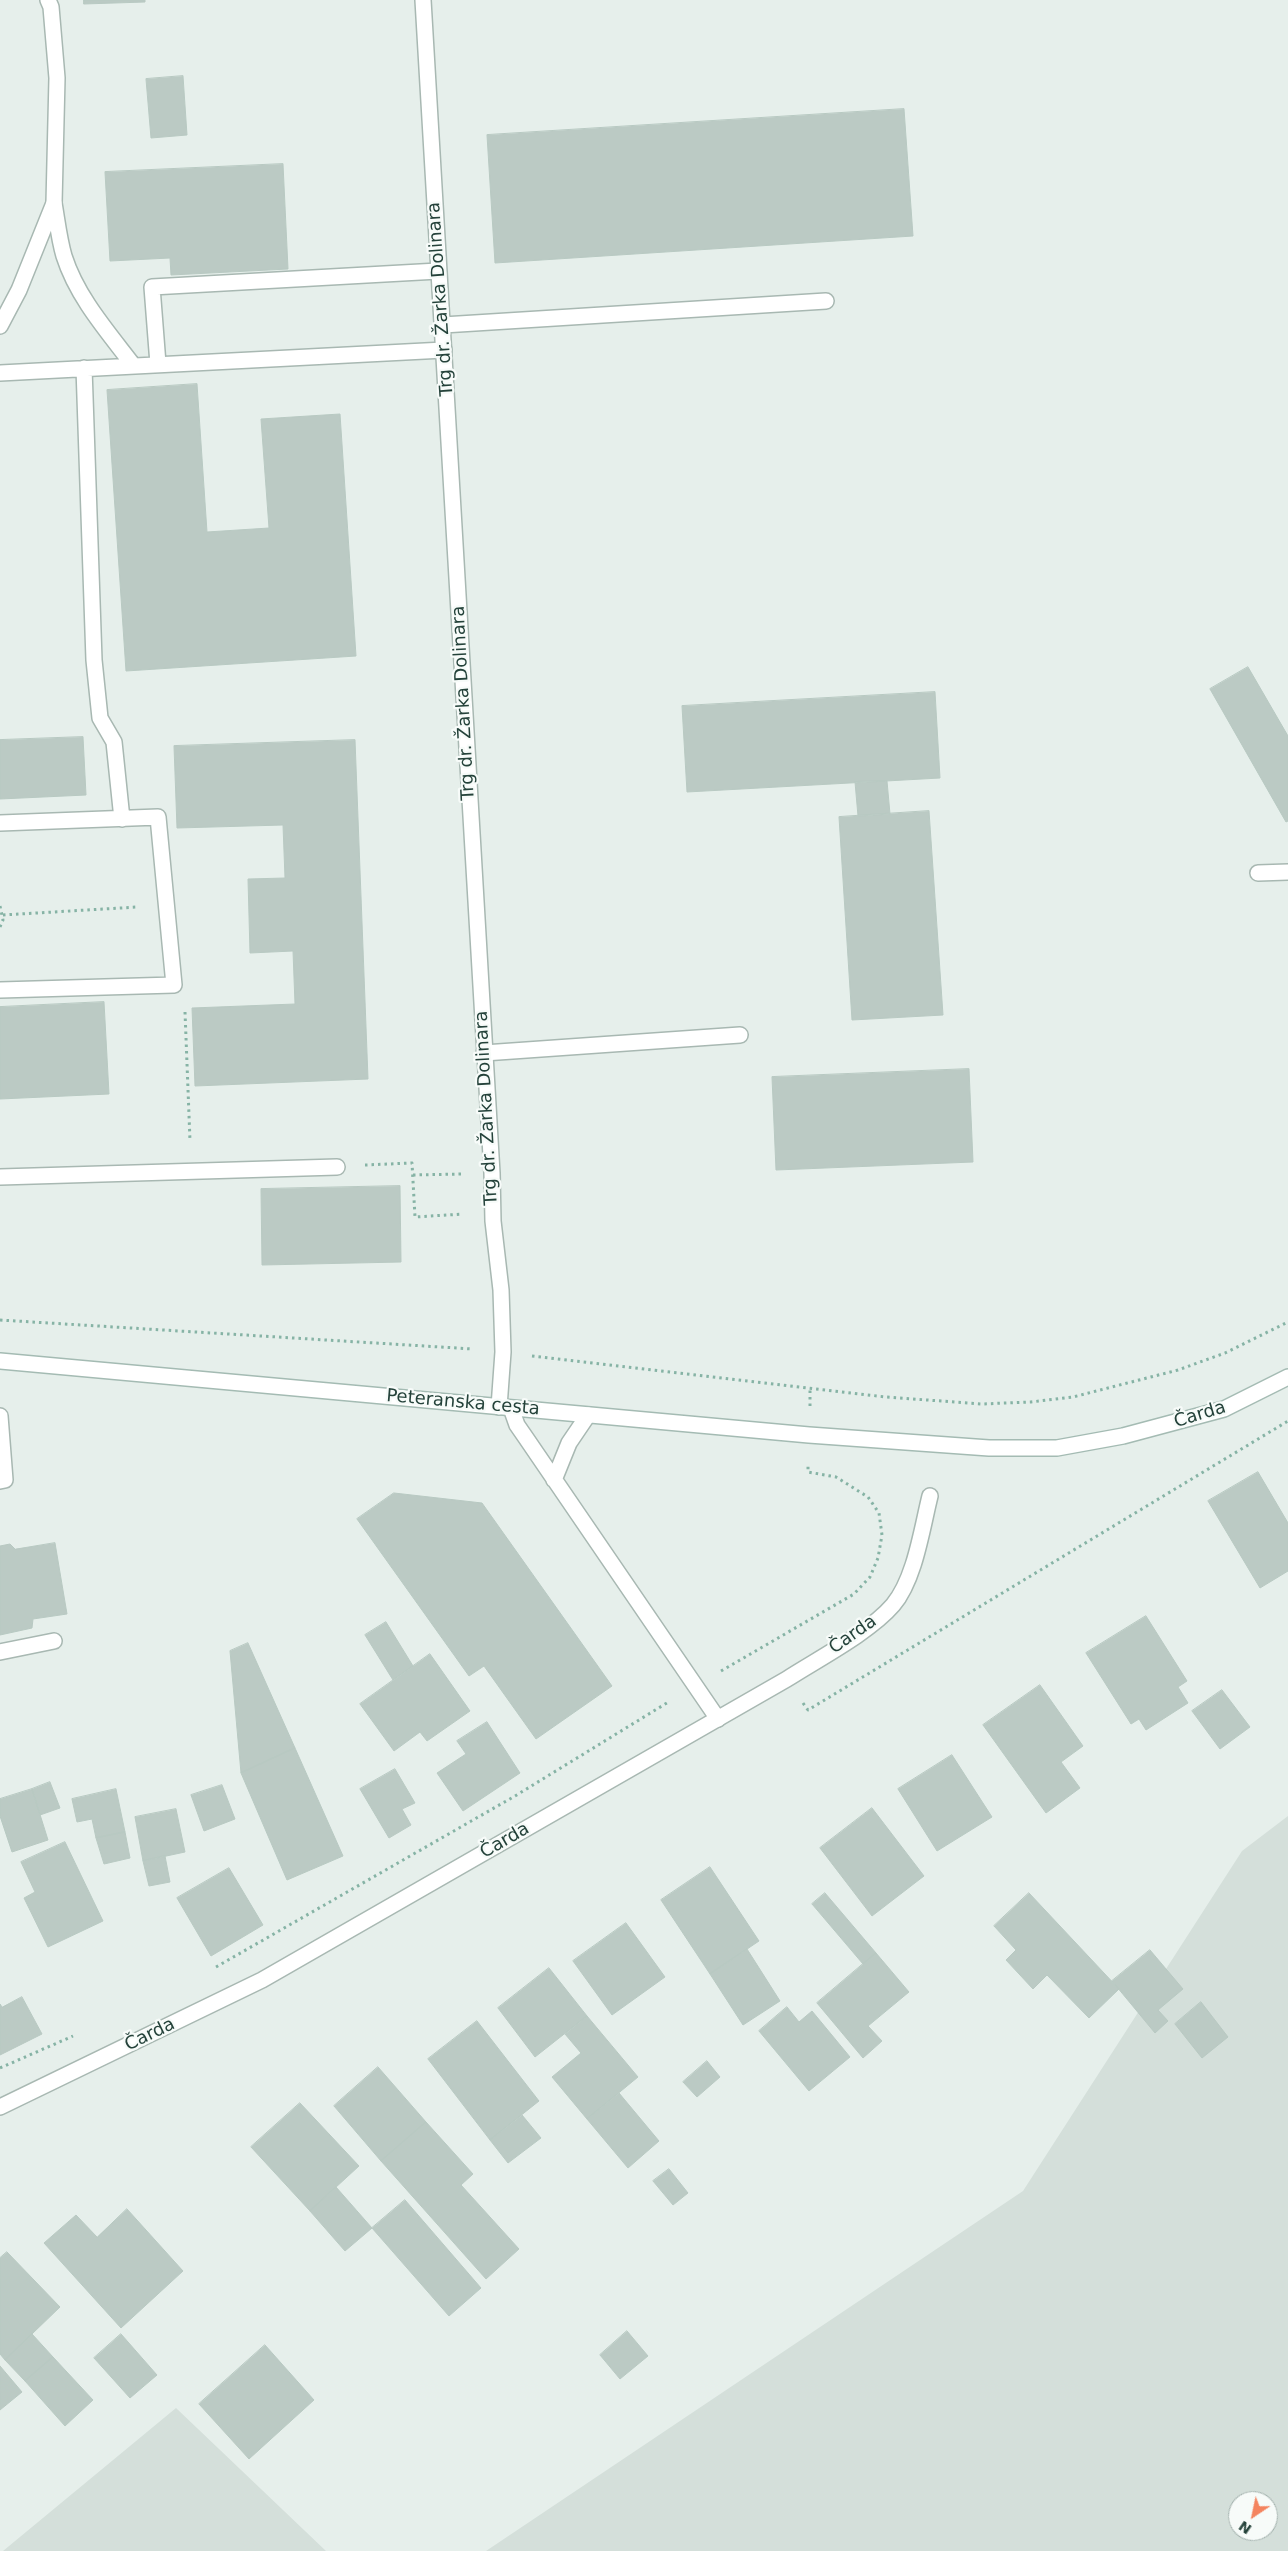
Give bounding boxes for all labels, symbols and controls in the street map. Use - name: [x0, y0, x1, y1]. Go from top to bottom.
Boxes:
- street label: Trg dr. Žarka Dolinara: [423, 201, 459, 397]
- street label: Trg dr. Žarka Dolinara: [448, 605, 480, 801]
- street label: Trg dr. Žarka Dolinara: [471, 1010, 503, 1206]
- street label: Peteranska cesta: [385, 1386, 541, 1420]
- street label: Čarda: [1171, 1397, 1229, 1433]
- street label: Čarda: [825, 1611, 881, 1659]
- street label: Čarda: [477, 1818, 533, 1864]
- street label: Čarda: [121, 2014, 179, 2056]
- north arrow: [1228, 2491, 1278, 2541]
- text: N: [1236, 2518, 1255, 2538]

